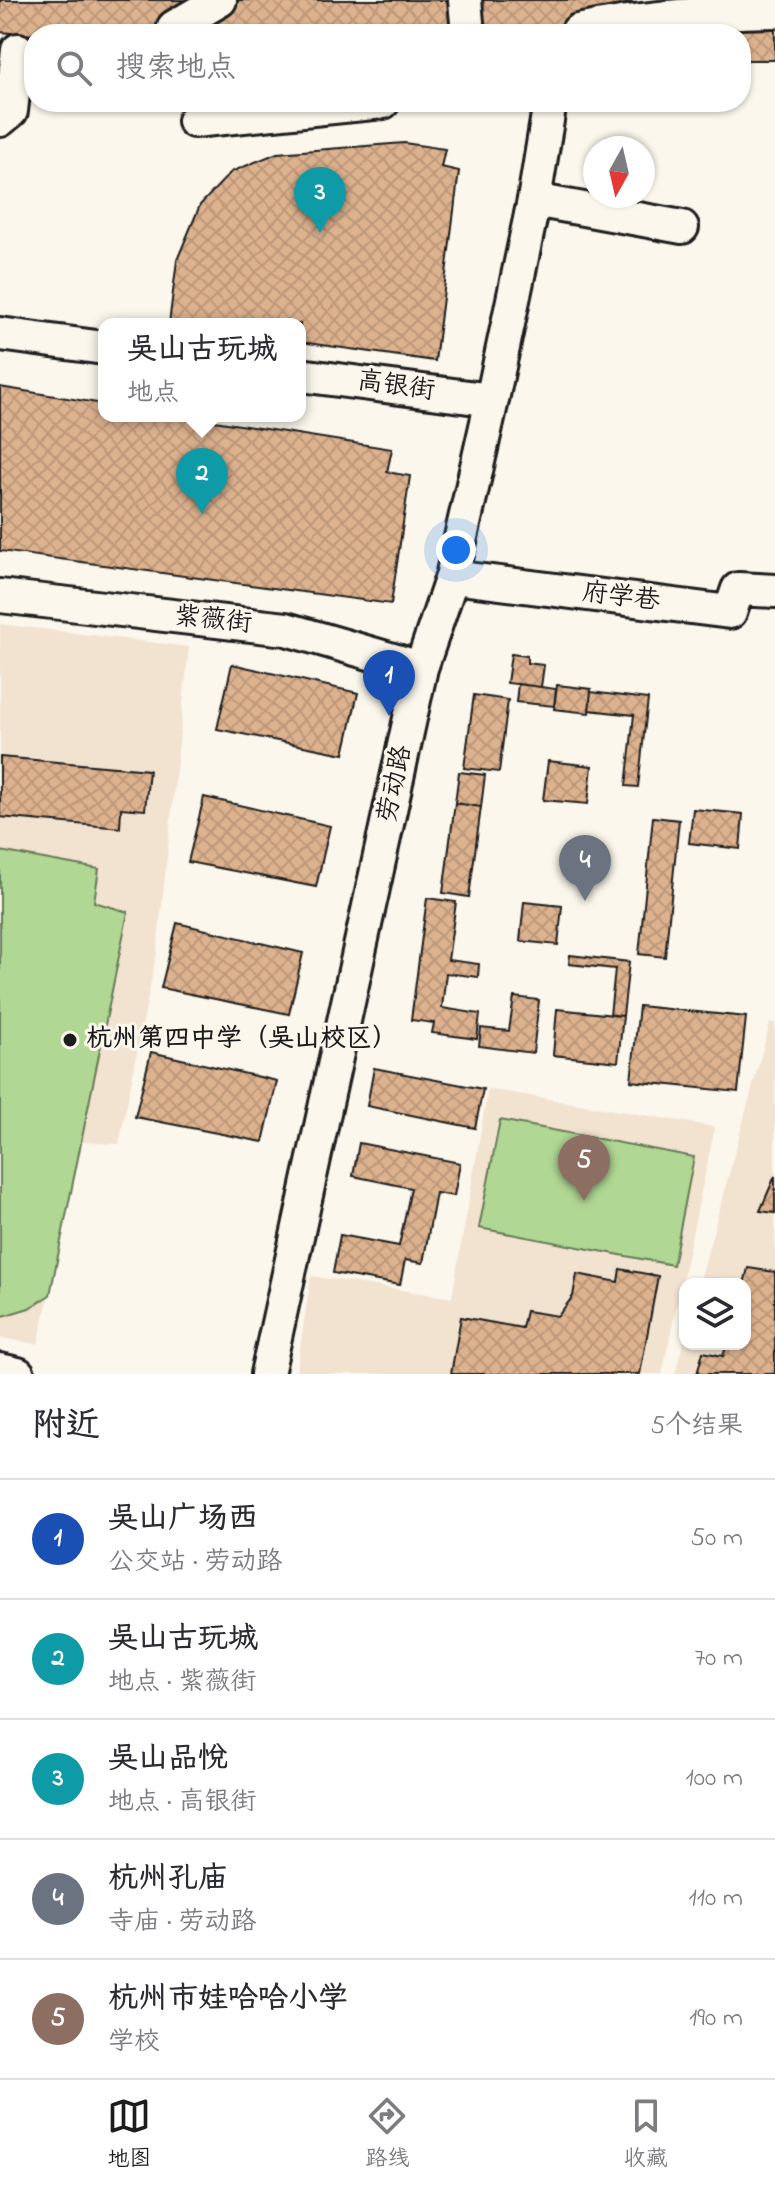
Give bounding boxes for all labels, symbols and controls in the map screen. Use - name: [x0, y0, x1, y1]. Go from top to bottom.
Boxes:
- search box: [24, 24, 751, 112]
- icon: search: [52, 46, 96, 90]
- text: 搜索地点: [116, 47, 236, 91]
- north arrow: [583, 136, 655, 208]
- pin: 3: [294, 167, 346, 233]
- popup: [98, 318, 306, 422]
- text: 吴山古玩城: [127, 329, 277, 373]
- street label: 高银街: [355, 363, 437, 411]
- text: 地点: [127, 375, 179, 413]
- pin: 2: [176, 448, 228, 514]
- your location: [436, 530, 476, 570]
- street label: 府学巷: [580, 574, 662, 622]
- street label: 紫薇街: [172, 598, 254, 644]
- pin: 1: [363, 650, 415, 716]
- street label: 劳动路: [369, 742, 423, 826]
- pin: 4: [559, 835, 611, 901]
- place label: 杭州第四中学（吴山校区）: [86, 1021, 398, 1059]
- marker: 杭州第四中学（吴山校区）: [61, 1031, 79, 1049]
- pin: 5: [558, 1135, 610, 1201]
- map controls: [679, 1278, 751, 1350]
- button: layers: [679, 1278, 751, 1350]
- text: 附近: [32, 1402, 100, 1452]
- text: 5个结果: [650, 1408, 743, 1446]
- text: 吴山广场西: [108, 1498, 258, 1542]
- text: 1: [54, 1520, 62, 1558]
- text: 50 m: [690, 1520, 743, 1558]
- text: 公交站 · 劳动路: [108, 1544, 283, 1582]
- text: 吴山古玩城: [108, 1618, 258, 1662]
- text: 2: [52, 1640, 64, 1678]
- text: 70 m: [694, 1640, 743, 1678]
- text: 地点 · 紫薇街: [108, 1664, 257, 1702]
- text: 吴山品悦: [108, 1738, 228, 1782]
- text: 3: [53, 1760, 63, 1798]
- text: 100 m: [686, 1760, 743, 1798]
- text: 地点 · 高银街: [108, 1784, 257, 1822]
- text: 杭州孔庙: [108, 1858, 228, 1902]
- text: 4: [53, 1880, 63, 1918]
- text: 110 m: [689, 1880, 743, 1918]
- text: 寺庙 · 劳动路: [108, 1904, 257, 1942]
- text: 杭州市娃哈哈小学: [108, 1978, 348, 2022]
- text: 5: [51, 2000, 65, 2038]
- text: 190 m: [689, 2000, 743, 2038]
- text: 学校: [108, 2024, 160, 2062]
- tab: 地图: [107, 2094, 151, 2176]
- tab: 路线: [365, 2094, 410, 2176]
- tab: 收藏: [624, 2094, 668, 2176]

